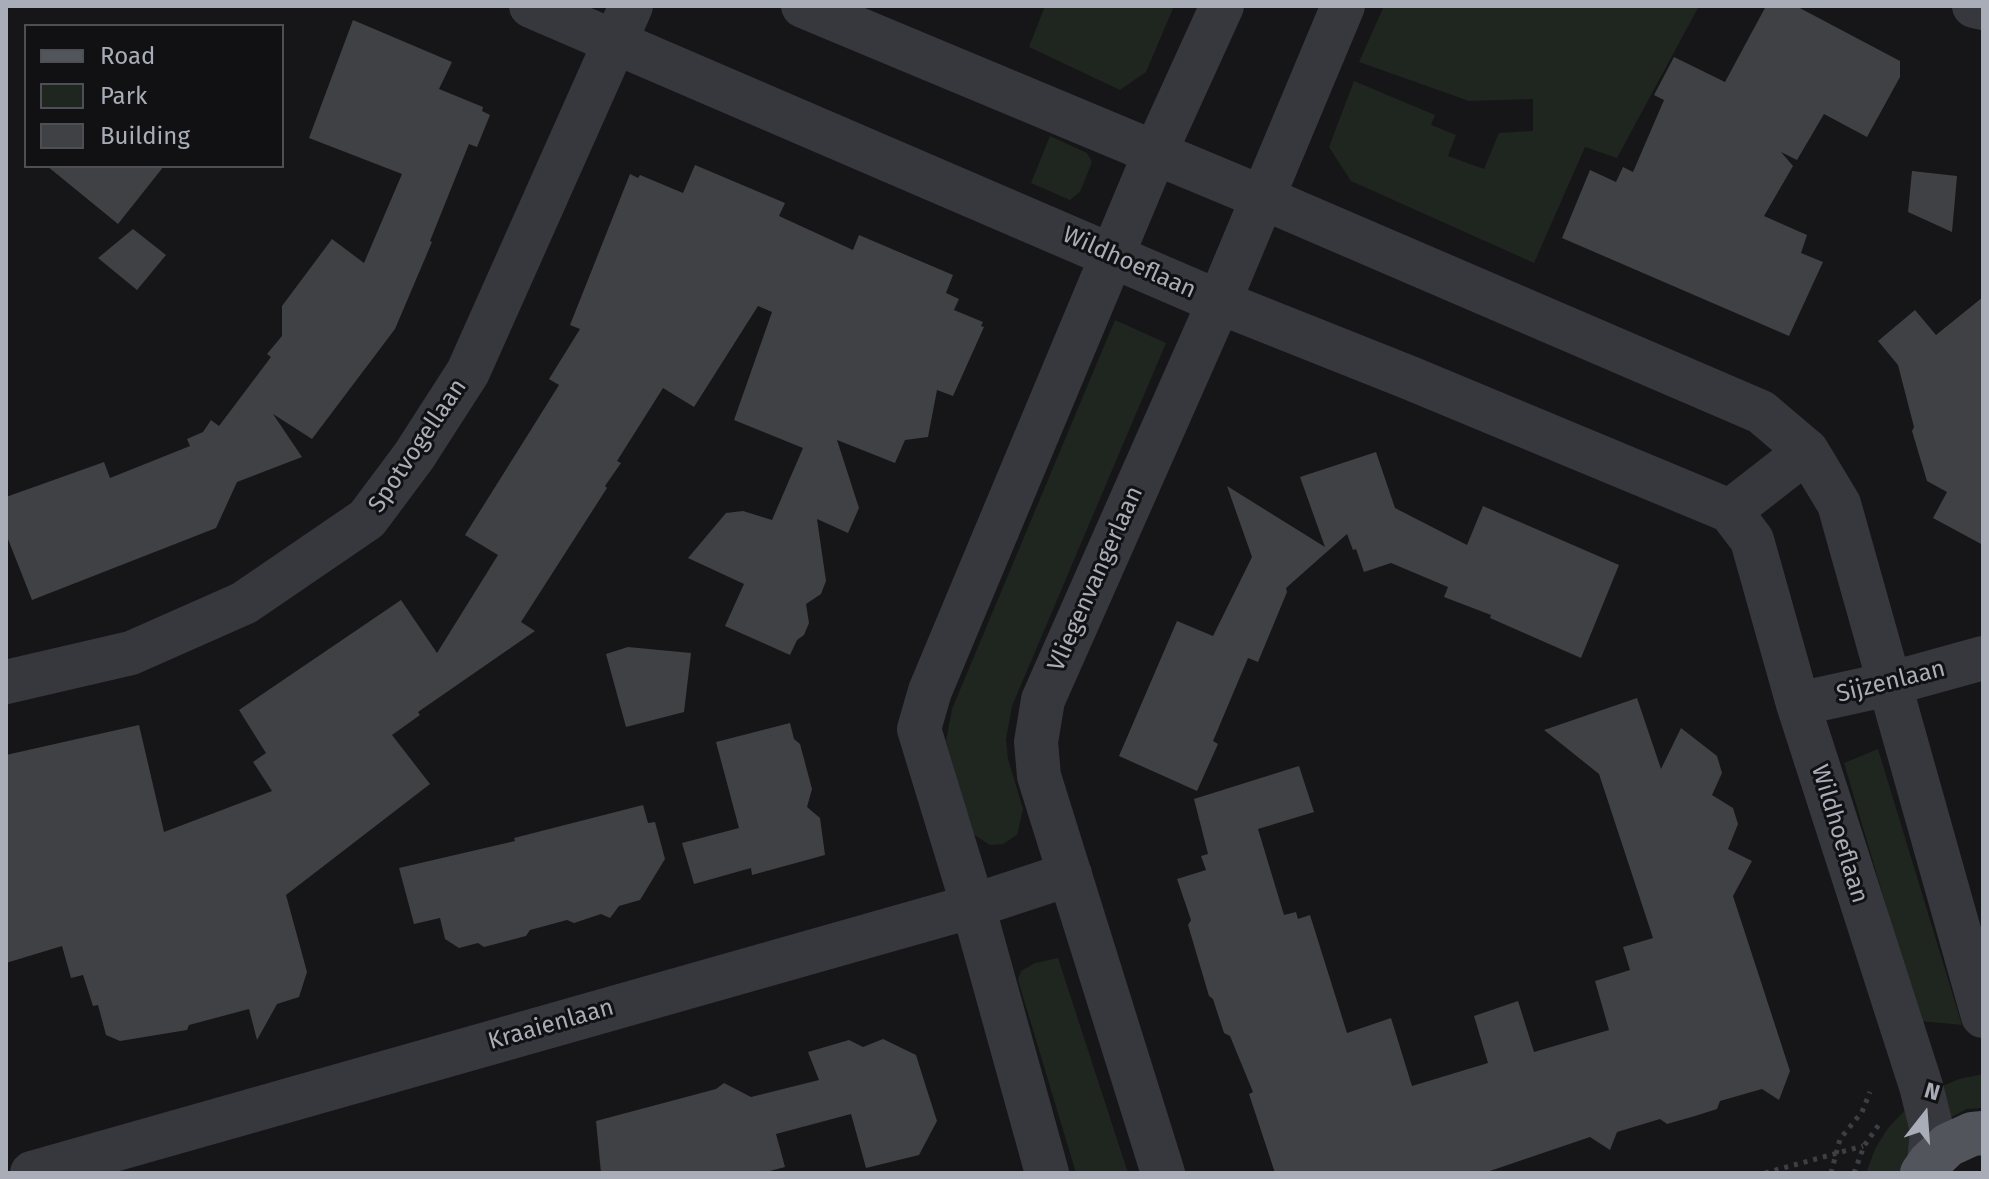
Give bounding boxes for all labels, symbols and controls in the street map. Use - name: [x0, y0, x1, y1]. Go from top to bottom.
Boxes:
- legend: [24, 24, 284, 168]
- text: Road: [100, 42, 155, 70]
- text: Park: [100, 82, 147, 110]
- text: Building: [100, 122, 190, 150]
- street label: Wildhoeflaan: [1058, 221, 1200, 305]
- street label: Spotvogellaan: [363, 374, 473, 518]
- street label: Vliegenvangerlaan: [1042, 482, 1150, 676]
- street label: Sijzenlaan: [1834, 655, 1948, 709]
- street label: Wildhoeflaan: [1804, 761, 1874, 907]
- street label: Kraaienlaan: [485, 993, 617, 1057]
- north arrow: [1885, 1075, 1965, 1155]
- text: N: [1921, 1077, 1943, 1107]

